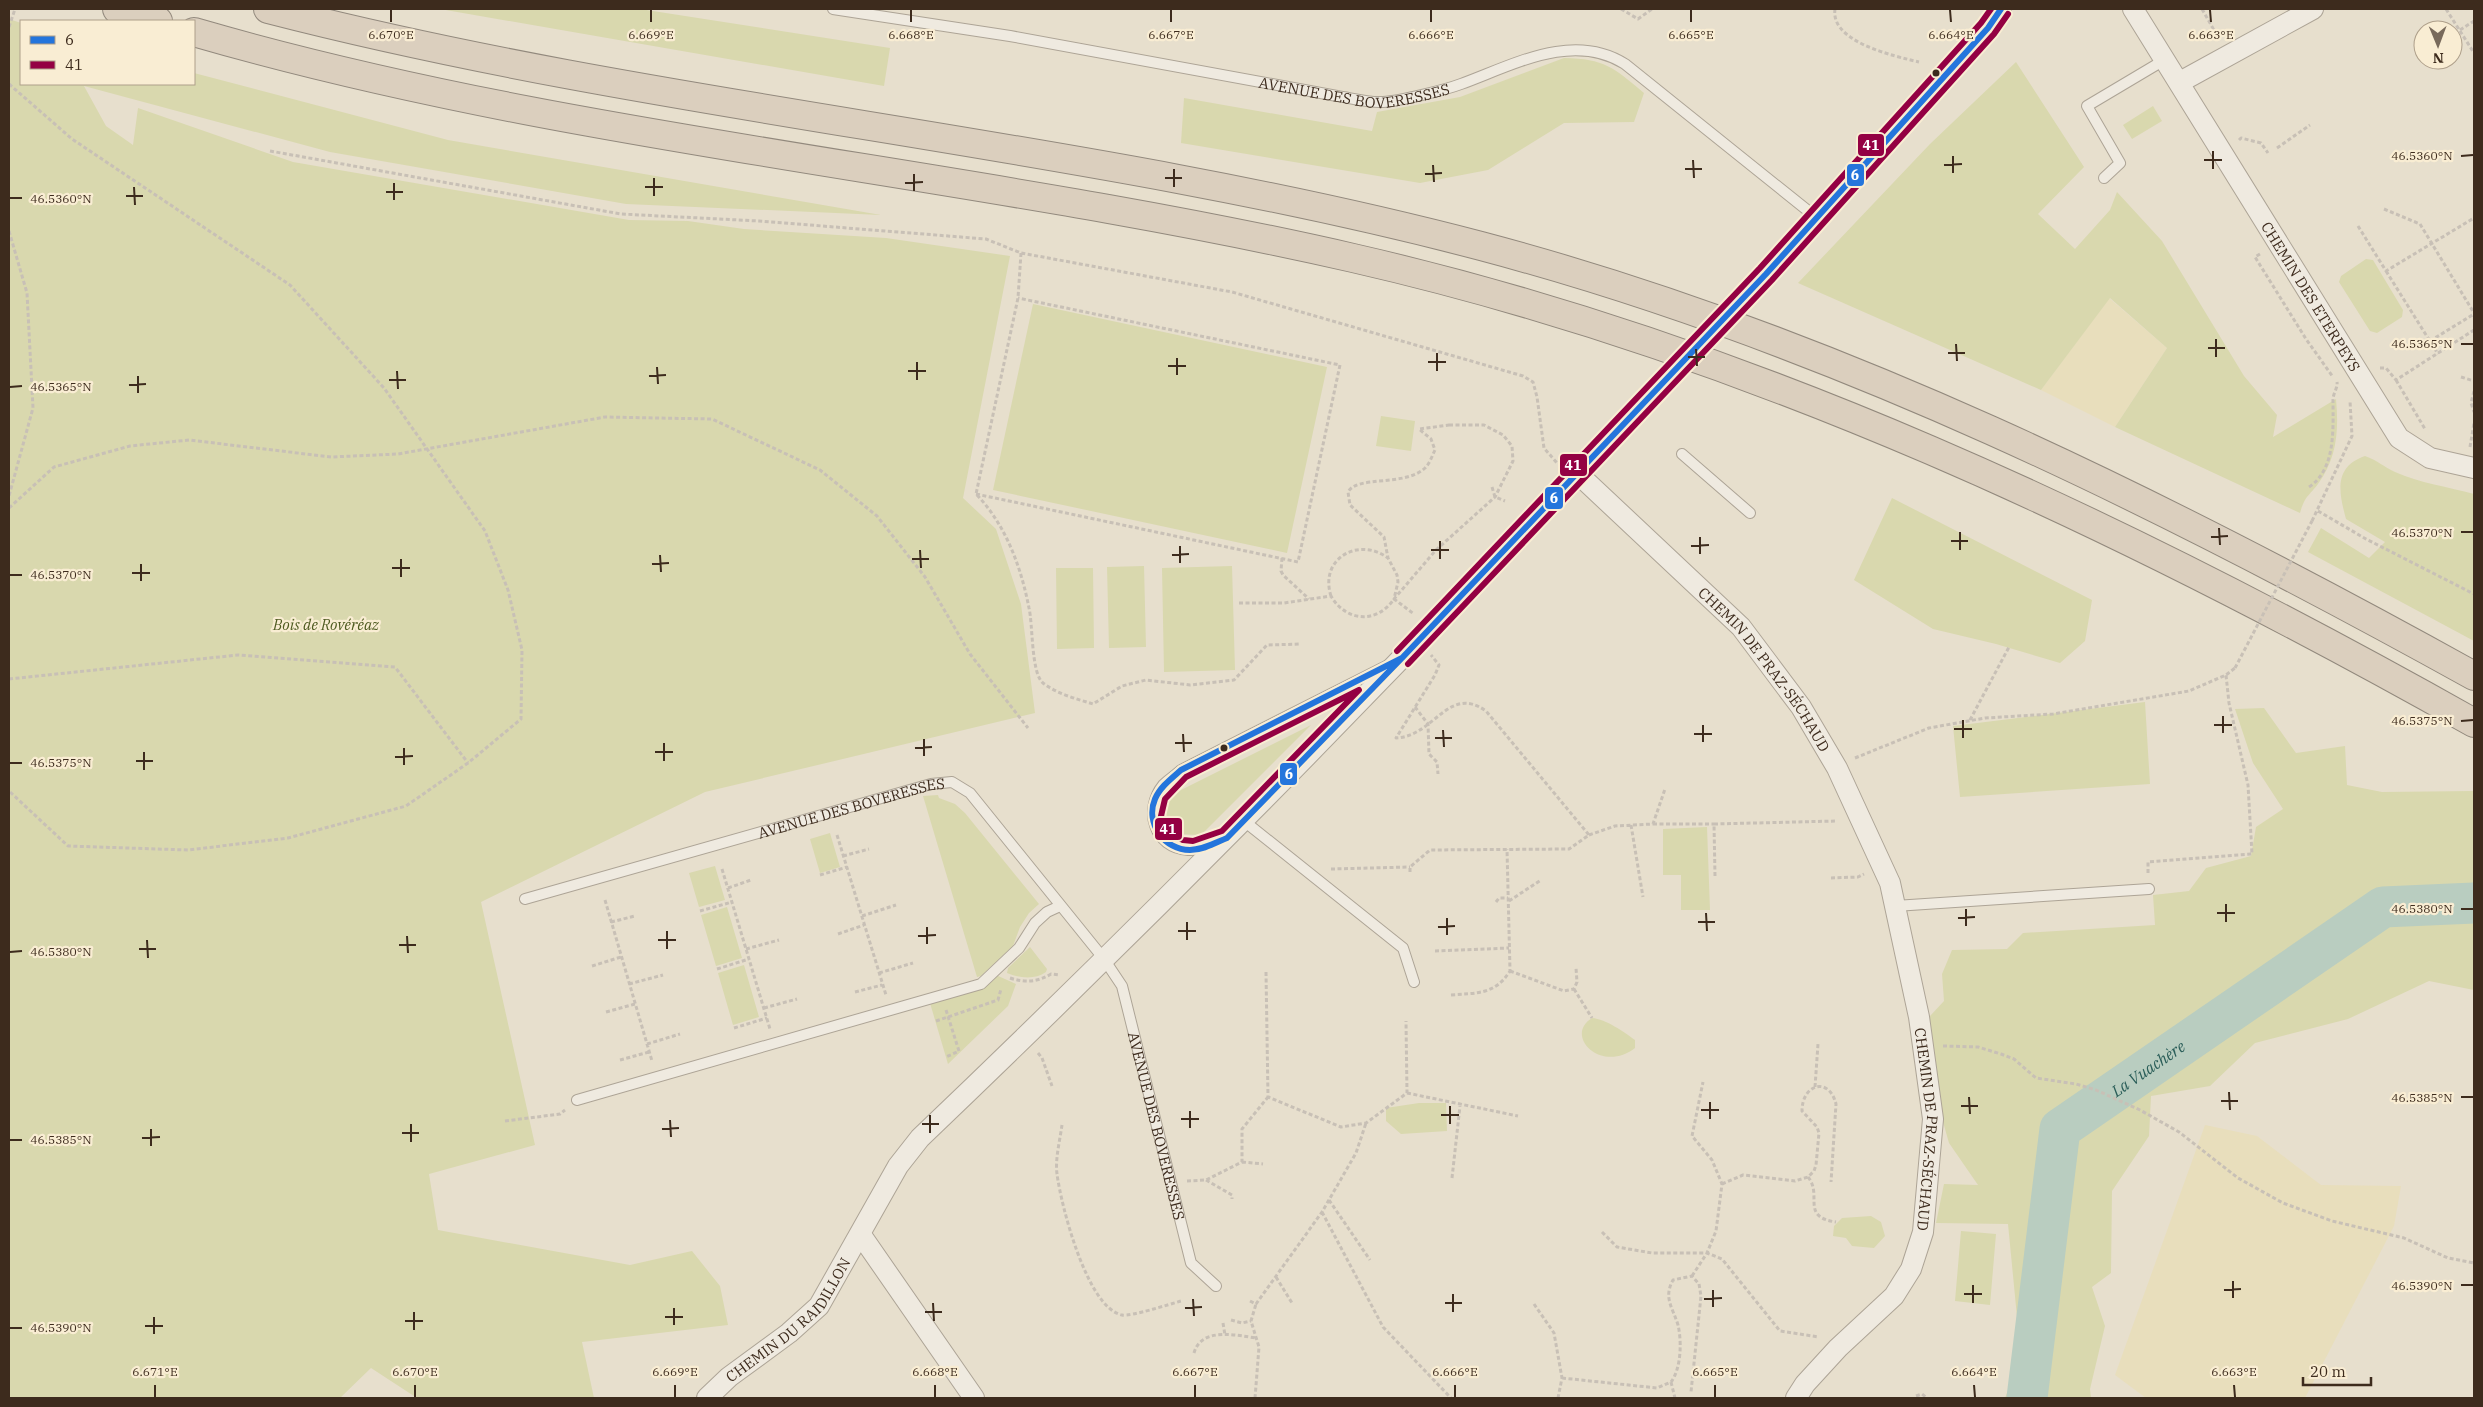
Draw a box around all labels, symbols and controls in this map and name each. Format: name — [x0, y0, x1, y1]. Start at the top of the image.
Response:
legend — [20, 20, 195, 85]
north arrow — [2413, 20, 2463, 70]
text: 6.670°E — [368, 27, 414, 42]
text: 6.669°E — [628, 27, 674, 42]
text: 6.668°E — [888, 27, 934, 42]
text: 6.667°E — [1148, 27, 1194, 42]
text: 6.666°E — [1408, 27, 1454, 42]
text: 6.665°E — [1668, 27, 1714, 42]
text: 6.664°E — [1928, 27, 1974, 42]
text: 6.663°E — [2188, 27, 2234, 42]
text: 6 — [65, 30, 74, 49]
text: N — [2433, 49, 2444, 67]
text: 41 — [65, 55, 83, 74]
unlabelled marker — [1931, 68, 1941, 78]
street label: AVENUE DES BOVERESSES — [1257, 72, 1452, 112]
line badge: 41 — [1857, 133, 1885, 157]
text: 41 — [1863, 136, 1879, 154]
text: 46.5360°N — [2391, 148, 2453, 163]
line badge: 6 — [1846, 163, 1865, 187]
text: 6 — [1851, 166, 1859, 184]
text: 46.5360°N — [30, 191, 92, 206]
street label: CHEMIN DES ETERPEYS — [2257, 218, 2365, 375]
text: 46.5365°N — [2391, 336, 2453, 351]
text: 46.5365°N — [30, 379, 92, 394]
line badge: 41 — [1559, 453, 1588, 477]
text: 41 — [1565, 456, 1581, 474]
line badge: 6 — [1544, 486, 1564, 510]
text: 6 — [1550, 489, 1558, 507]
text: 46.5370°N — [2391, 525, 2453, 540]
text: 46.5370°N — [30, 567, 92, 582]
street label: CHEMIN DE PRAZ-SÉCHAUD — [1695, 583, 1835, 755]
park label: Bois de Rovéréaz — [272, 615, 379, 634]
text: 46.5375°N — [2391, 713, 2453, 728]
unlabelled marker — [1219, 743, 1229, 753]
text: 46.5375°N — [30, 755, 92, 770]
line badge: 6 — [1279, 762, 1298, 786]
text: 6 — [1285, 765, 1293, 783]
street label: AVENUE DES BOVERESSES — [756, 773, 946, 842]
line badge: 41 — [1154, 817, 1183, 841]
text: 41 — [1160, 820, 1176, 838]
text: 46.5380°N — [2391, 901, 2453, 916]
text: 46.5380°N — [30, 944, 92, 959]
street label: CHEMIN DE PRAZ-SÉCHAUD — [1911, 1026, 1943, 1232]
street label: AVENUE DES BOVERESSES — [1124, 1030, 1189, 1222]
water label: La Vuachère — [2107, 1036, 2189, 1101]
text: 46.5385°N — [2391, 1090, 2453, 1105]
text: 46.5385°N — [30, 1132, 92, 1147]
street label: CHEMIN DU RAIDILLON — [722, 1254, 854, 1386]
text: 46.5390°N — [2391, 1278, 2453, 1293]
text: 46.5390°N — [30, 1320, 92, 1335]
scale bar — [2303, 1354, 2370, 1386]
text: 20 m — [2310, 1362, 2346, 1381]
text: 6.671°E — [132, 1364, 178, 1379]
text: 6.670°E — [392, 1364, 438, 1379]
text: 6.669°E — [652, 1364, 698, 1379]
text: 6.668°E — [912, 1364, 958, 1379]
text: 6.667°E — [1172, 1364, 1218, 1379]
text: 6.666°E — [1432, 1364, 1478, 1379]
text: 6.665°E — [1692, 1364, 1738, 1379]
text: 6.664°E — [1951, 1364, 1997, 1379]
text: 6.663°E — [2211, 1364, 2257, 1379]

